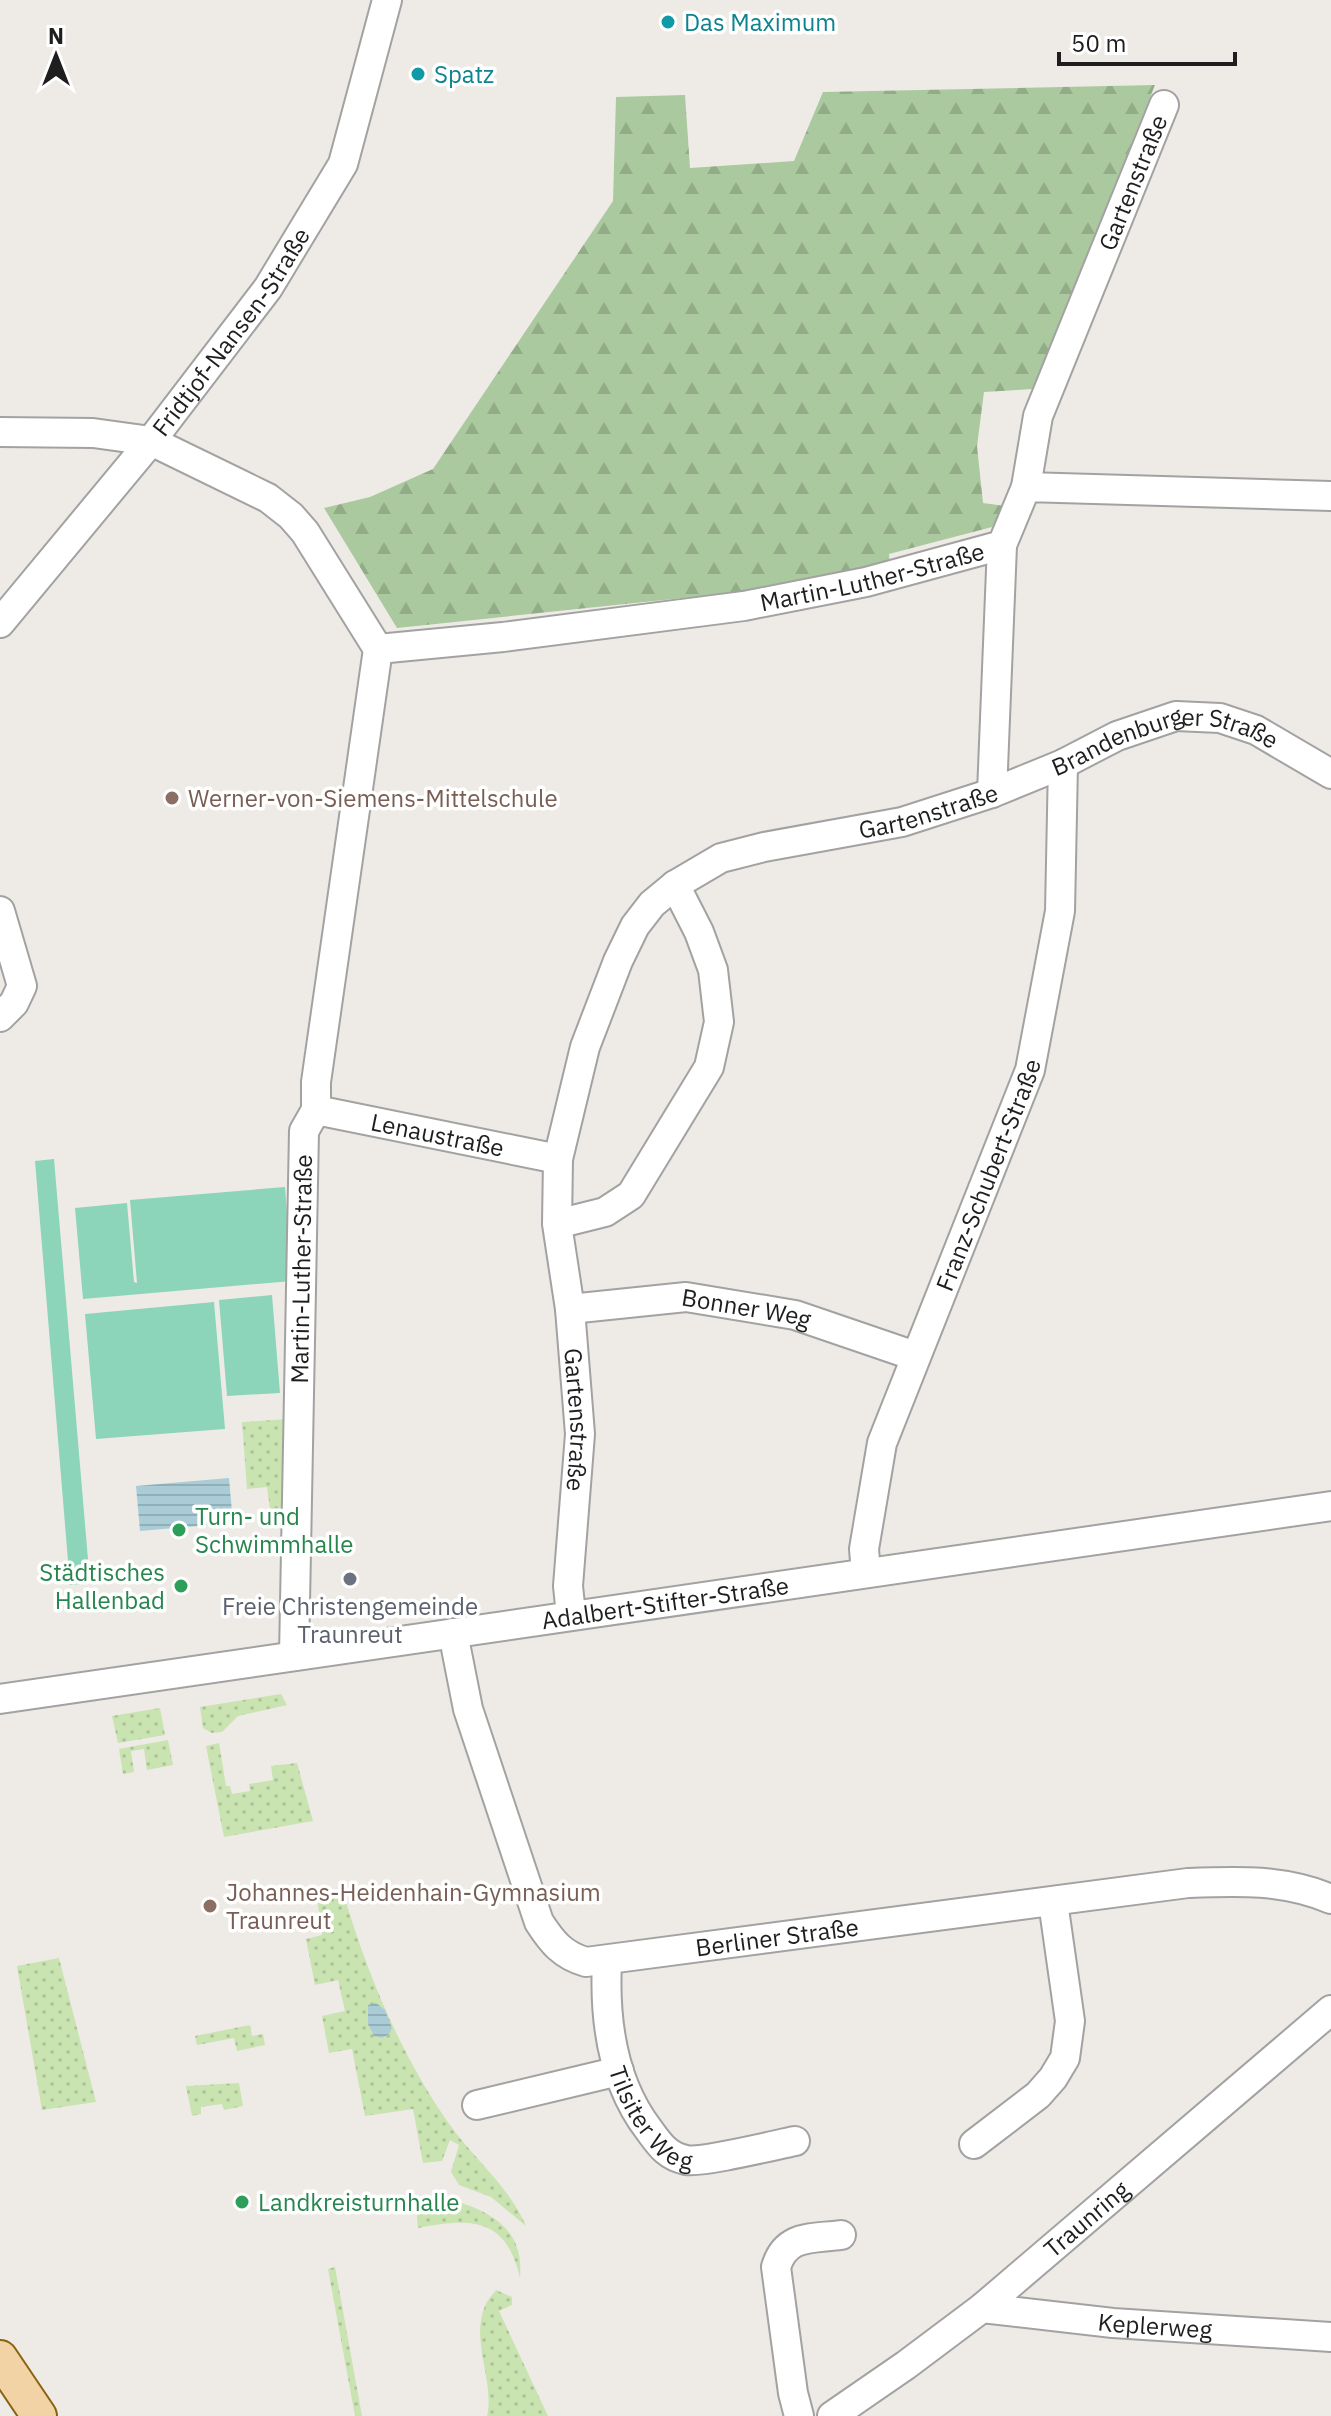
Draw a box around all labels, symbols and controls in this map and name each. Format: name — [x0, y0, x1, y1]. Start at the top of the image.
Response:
place label: Das Maximum — [684, 6, 836, 38]
marker: Das Maximum — [659, 13, 677, 31]
north arrow — [16, 16, 96, 96]
scale bar — [1059, 16, 1235, 66]
text: N — [48, 21, 64, 50]
text: 50 m — [1071, 27, 1126, 59]
place label: Spatz — [434, 58, 494, 90]
marker: Spatz — [409, 65, 427, 83]
street label: Gartenstraße — [1091, 110, 1174, 255]
street label: Fridtjof-Nansen-Straße — [145, 221, 317, 443]
street label: Martin-Luther-Straße — [757, 535, 988, 618]
street label: Brandenburger Straße — [1046, 699, 1285, 783]
street label: Gartenstraße — [856, 776, 1002, 846]
place label: Werner-von-Siemens-Mittelschule — [188, 782, 558, 814]
marker: Werner-von-Siemens-Mittelschule — [163, 789, 181, 807]
street label: Franz-Schubert-Straße — [928, 1057, 1048, 1296]
street label: Lenaustraße — [368, 1106, 507, 1164]
street label: Martin-Luther-Straße — [283, 1154, 319, 1384]
street label: Bonner Weg — [679, 1281, 816, 1336]
street label: Gartenstraße — [557, 1347, 596, 1492]
place label: Turn- und Schwimmhalle — [195, 1500, 353, 1560]
marker: Turn- und Schwimmhalle — [170, 1521, 188, 1539]
place label: Städtisches Hallenbad — [39, 1556, 165, 1616]
street label: Adalbert-Stifter-Straße — [539, 1569, 791, 1636]
marker: Freie Christengemeinde Traunreut — [341, 1570, 359, 1588]
marker: Städtisches Hallenbad — [172, 1577, 190, 1595]
place label: Freie Christengemeinde Traunreut — [222, 1590, 478, 1650]
place label: Johannes-Heidenhain-Gymnasium Traunreut — [226, 1876, 601, 1936]
marker: Johannes-Heidenhain-Gymnasium Traunreut — [201, 1897, 219, 1915]
street label: Berliner Straße — [694, 1910, 860, 1963]
street label: Tilsiter Weg — [602, 2062, 695, 2177]
street label: Traunring — [1037, 2173, 1136, 2264]
place label: Landkreisturnhalle — [258, 2186, 459, 2218]
marker: Landkreisturnhalle — [233, 2193, 251, 2211]
street label: Keplerweg — [1096, 2305, 1214, 2345]

